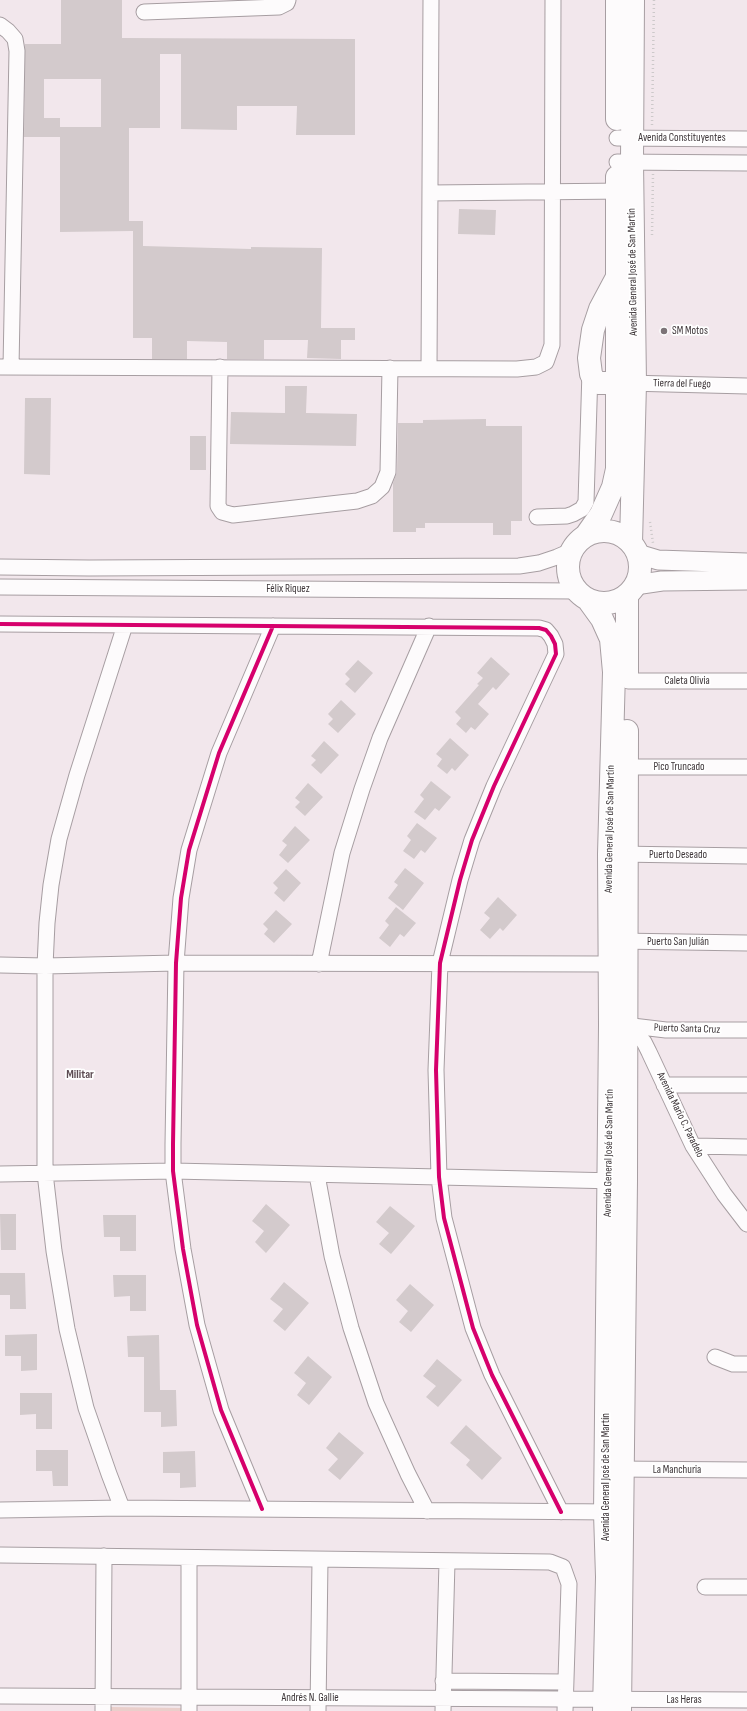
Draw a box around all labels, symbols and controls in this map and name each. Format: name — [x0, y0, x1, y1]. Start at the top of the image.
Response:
street label: Avenida Constituyentes — [638, 131, 726, 145]
street label: Avenida General José de San Martín — [625, 208, 641, 336]
place label: SM Motos — [672, 324, 708, 338]
marker: SM Motos — [659, 326, 669, 336]
street label: Tierra del Fuego — [653, 377, 711, 391]
street label: Félix Riquez — [266, 582, 310, 596]
street label: Caleta Olivia — [664, 674, 710, 688]
street label: Pico Truncado — [653, 760, 705, 774]
street label: Avenida General José de San Martín — [602, 765, 618, 893]
street label: Puerto Deseado — [649, 848, 707, 862]
street label: Puerto San Julián — [647, 935, 709, 949]
street label: Puerto Santa Cruz — [654, 1021, 720, 1037]
district label: Militar — [66, 1068, 94, 1082]
street label: Avenida Mario C. Paradelo — [654, 1070, 706, 1160]
street label: Avenida General José de San Martín — [601, 1089, 617, 1217]
street label: Avenida General José de San Martín — [599, 1413, 613, 1541]
street label: La Manchuria — [653, 1463, 701, 1477]
street label: Andrés N. Gallie — [281, 1691, 339, 1705]
street label: Las Heras — [666, 1693, 702, 1707]

